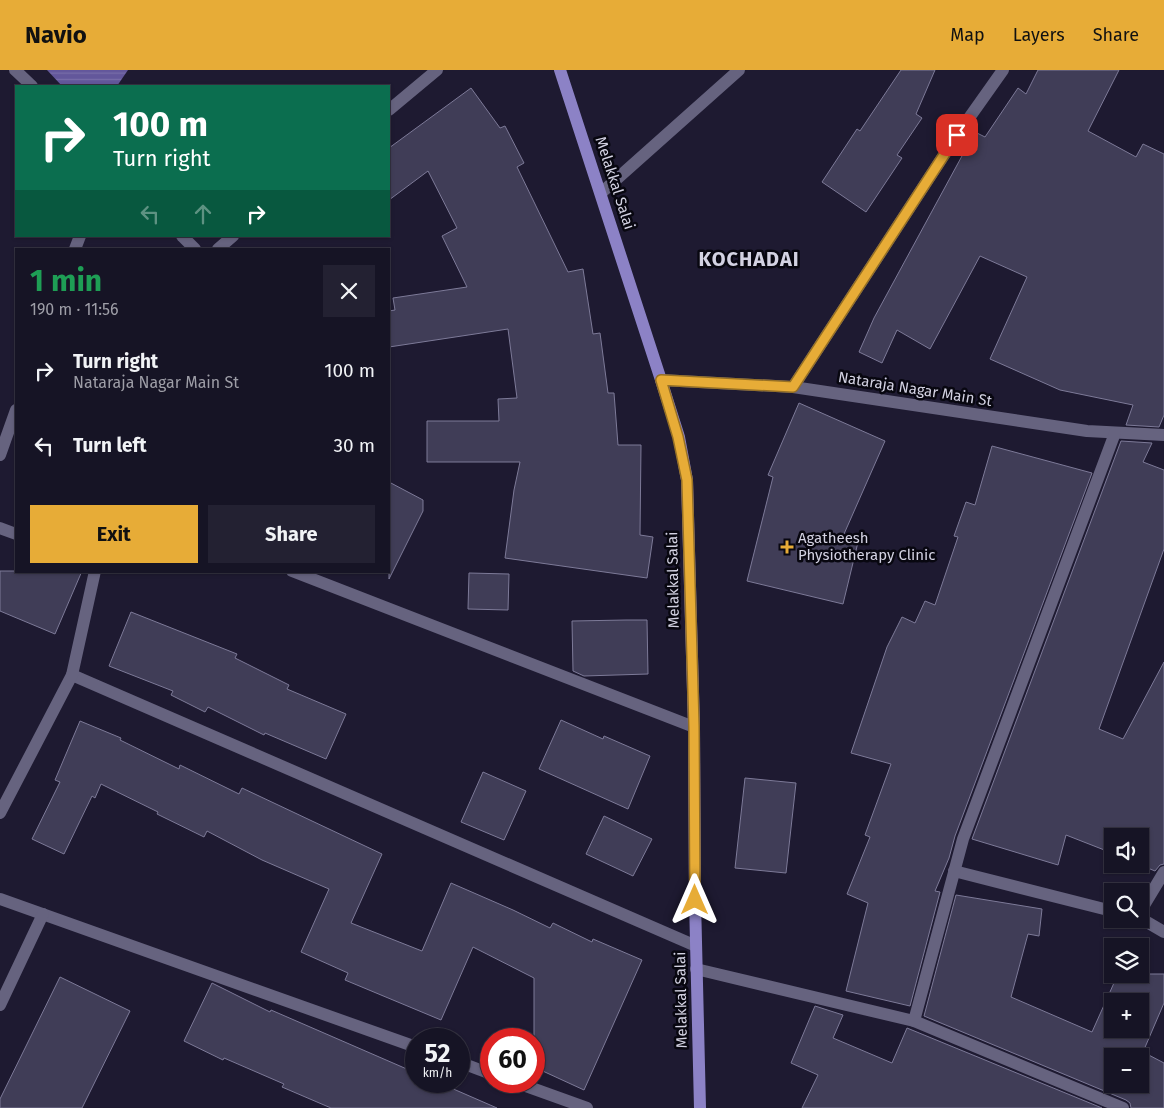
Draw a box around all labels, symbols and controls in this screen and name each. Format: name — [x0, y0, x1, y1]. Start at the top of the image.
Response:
text: Navio — [25, 21, 87, 49]
text: Map — [950, 24, 985, 46]
text: Layers — [1013, 24, 1065, 46]
text: Share — [1093, 24, 1139, 46]
text: 100 m — [113, 103, 208, 145]
icon: right — [30, 105, 95, 170]
pin — [936, 114, 978, 156]
icon: arrive — [943, 121, 971, 149]
street label: Melakkal Salai — [591, 134, 639, 232]
text: Turn right — [113, 145, 210, 172]
icon: left — [136, 200, 164, 228]
icon: ahead — [189, 200, 217, 228]
icon: right — [242, 200, 270, 228]
district label: KOCHADAI — [698, 247, 800, 271]
text: 1 min — [30, 263, 102, 299]
button: close — [323, 265, 375, 317]
text: 190 m · 11:56 — [30, 300, 119, 319]
text: Turn right — [73, 350, 158, 373]
icon: right — [30, 357, 58, 385]
text: 100 m — [324, 359, 375, 382]
street label: Nataraja Nagar Main St — [837, 368, 994, 410]
text: Nataraja Nagar Main St — [73, 373, 239, 392]
icon: left — [30, 432, 58, 460]
text: Turn left — [73, 434, 147, 457]
text: 30 m — [334, 434, 375, 457]
button: Exit — [30, 505, 198, 563]
button: Share — [208, 505, 375, 563]
place label: Agatheesh Physiotherapy Clinic — [798, 529, 935, 564]
street label: Melakkal Salai — [663, 531, 683, 629]
marker: Agatheesh Physiotherapy Clinic — [780, 540, 794, 554]
map controls — [1104, 828, 1149, 1093]
button: sound — [1104, 828, 1149, 873]
position arrow — [668, 873, 720, 925]
button: search — [1104, 883, 1149, 928]
button: layers — [1104, 938, 1149, 983]
street label: Melakkal Salai — [671, 951, 691, 1049]
button: + — [1104, 993, 1149, 1038]
speed limit sign: 60 — [480, 1028, 545, 1093]
text: 52 — [425, 1039, 450, 1069]
button: − — [1104, 1048, 1149, 1093]
text: km/h — [423, 1066, 452, 1080]

